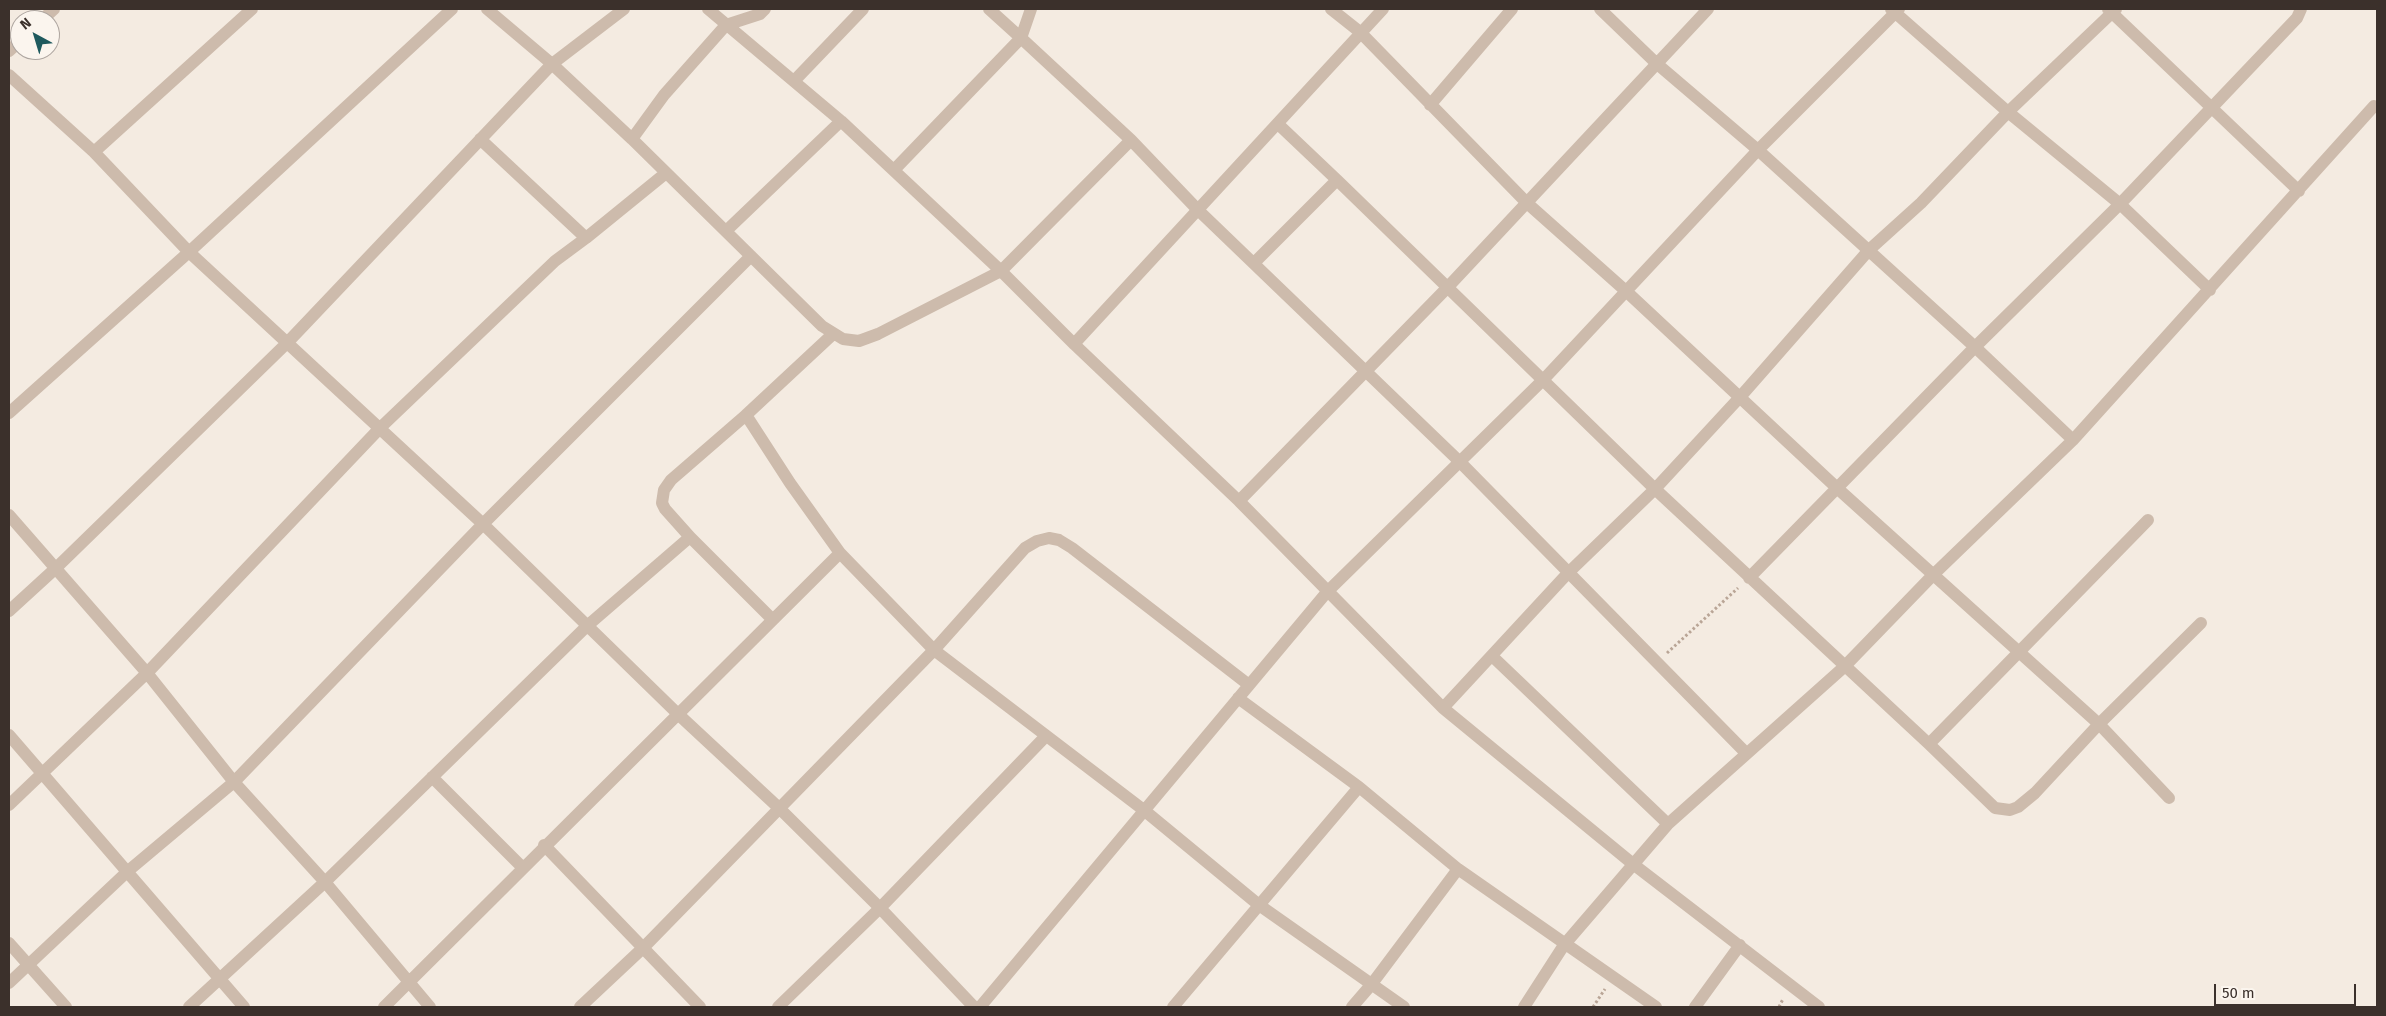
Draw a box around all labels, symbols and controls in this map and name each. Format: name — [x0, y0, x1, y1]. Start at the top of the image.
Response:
north arrow — [10, 10, 60, 60]
text: N — [17, 14, 35, 33]
scale bar — [2216, 974, 2358, 1006]
text: 50 m — [2222, 984, 2255, 1002]

